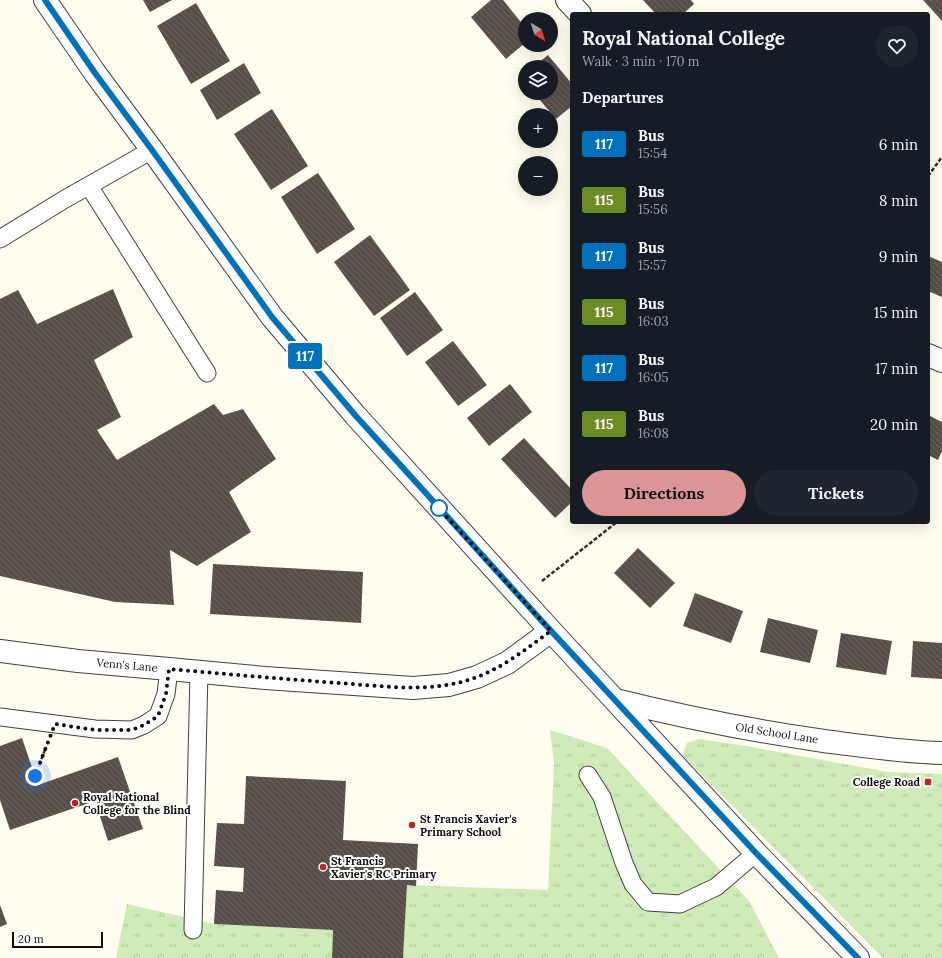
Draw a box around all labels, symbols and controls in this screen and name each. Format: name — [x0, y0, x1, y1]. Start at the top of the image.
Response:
north arrow — [518, 12, 558, 52]
map controls — [518, 12, 558, 196]
button: heart — [876, 25, 918, 67]
text: Royal National College — [582, 26, 785, 50]
text: Walk · 3 min · 170 m — [582, 53, 700, 70]
button: layers — [518, 60, 558, 100]
text: Departures — [582, 88, 663, 107]
button: + — [518, 108, 558, 148]
text: Bus — [638, 126, 664, 145]
text: 117 — [595, 135, 613, 153]
text: 6 min — [879, 135, 918, 154]
text: 15:54 — [638, 145, 667, 162]
button: − — [518, 156, 558, 196]
text: Bus — [638, 182, 664, 201]
text: 115 — [595, 191, 613, 209]
text: 8 min — [879, 191, 918, 210]
text: 15:56 — [638, 201, 668, 218]
text: Bus — [638, 238, 664, 257]
text: 117 — [595, 247, 613, 265]
text: 9 min — [879, 247, 918, 266]
text: 15:57 — [638, 257, 666, 274]
text: Bus — [638, 294, 664, 313]
text: 115 — [595, 303, 613, 321]
text: 15 min — [874, 303, 918, 322]
text: 16:03 — [638, 313, 669, 330]
line badge: 117 — [282, 343, 328, 369]
text: 117 — [296, 347, 314, 365]
text: Bus — [638, 350, 664, 369]
text: 117 — [595, 359, 613, 377]
text: 17 min — [875, 359, 918, 378]
text: 16:05 — [638, 369, 669, 386]
text: Bus — [638, 406, 664, 425]
text: 115 — [595, 415, 613, 433]
text: 20 min — [870, 415, 918, 434]
text: 16:08 — [638, 425, 669, 442]
button: Directions — [582, 470, 746, 516]
button: Tickets — [754, 470, 918, 516]
unlabelled marker — [430, 499, 448, 517]
street label: Venn's Lane — [95, 655, 158, 675]
street label: Old School Lane — [735, 720, 819, 746]
your location — [25, 766, 45, 786]
place label: College Road — [853, 775, 920, 789]
marker: College Road — [923, 777, 933, 787]
place label: Royal National College for the Blind — [83, 790, 191, 817]
marker: Royal National College for the Blind — [70, 798, 80, 808]
place label: St Francis Xavier's Primary School — [420, 812, 517, 839]
marker: St Francis Xavier's Primary School — [407, 820, 417, 830]
place label: St Francis Xavier's RC Primary — [331, 854, 437, 881]
marker: St Francis Xavier's RC Primary — [318, 862, 328, 872]
scale bar — [12, 930, 103, 949]
text: 20 m — [18, 932, 43, 946]

